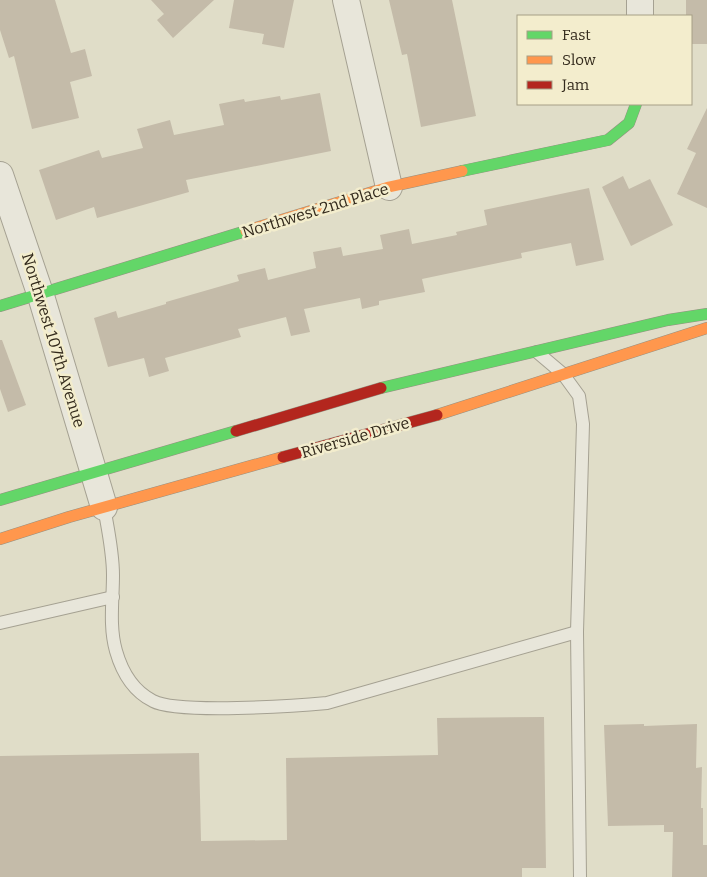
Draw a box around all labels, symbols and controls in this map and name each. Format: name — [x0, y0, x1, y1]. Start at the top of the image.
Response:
legend — [517, 15, 692, 105]
text: Fast — [562, 26, 591, 44]
text: Slow — [562, 51, 597, 69]
text: Jam — [561, 76, 590, 94]
street label: Northwest 2nd Place — [239, 179, 391, 242]
street label: Northwest 107th Avenue — [18, 251, 89, 430]
street label: Riverside Drive — [299, 413, 412, 462]

